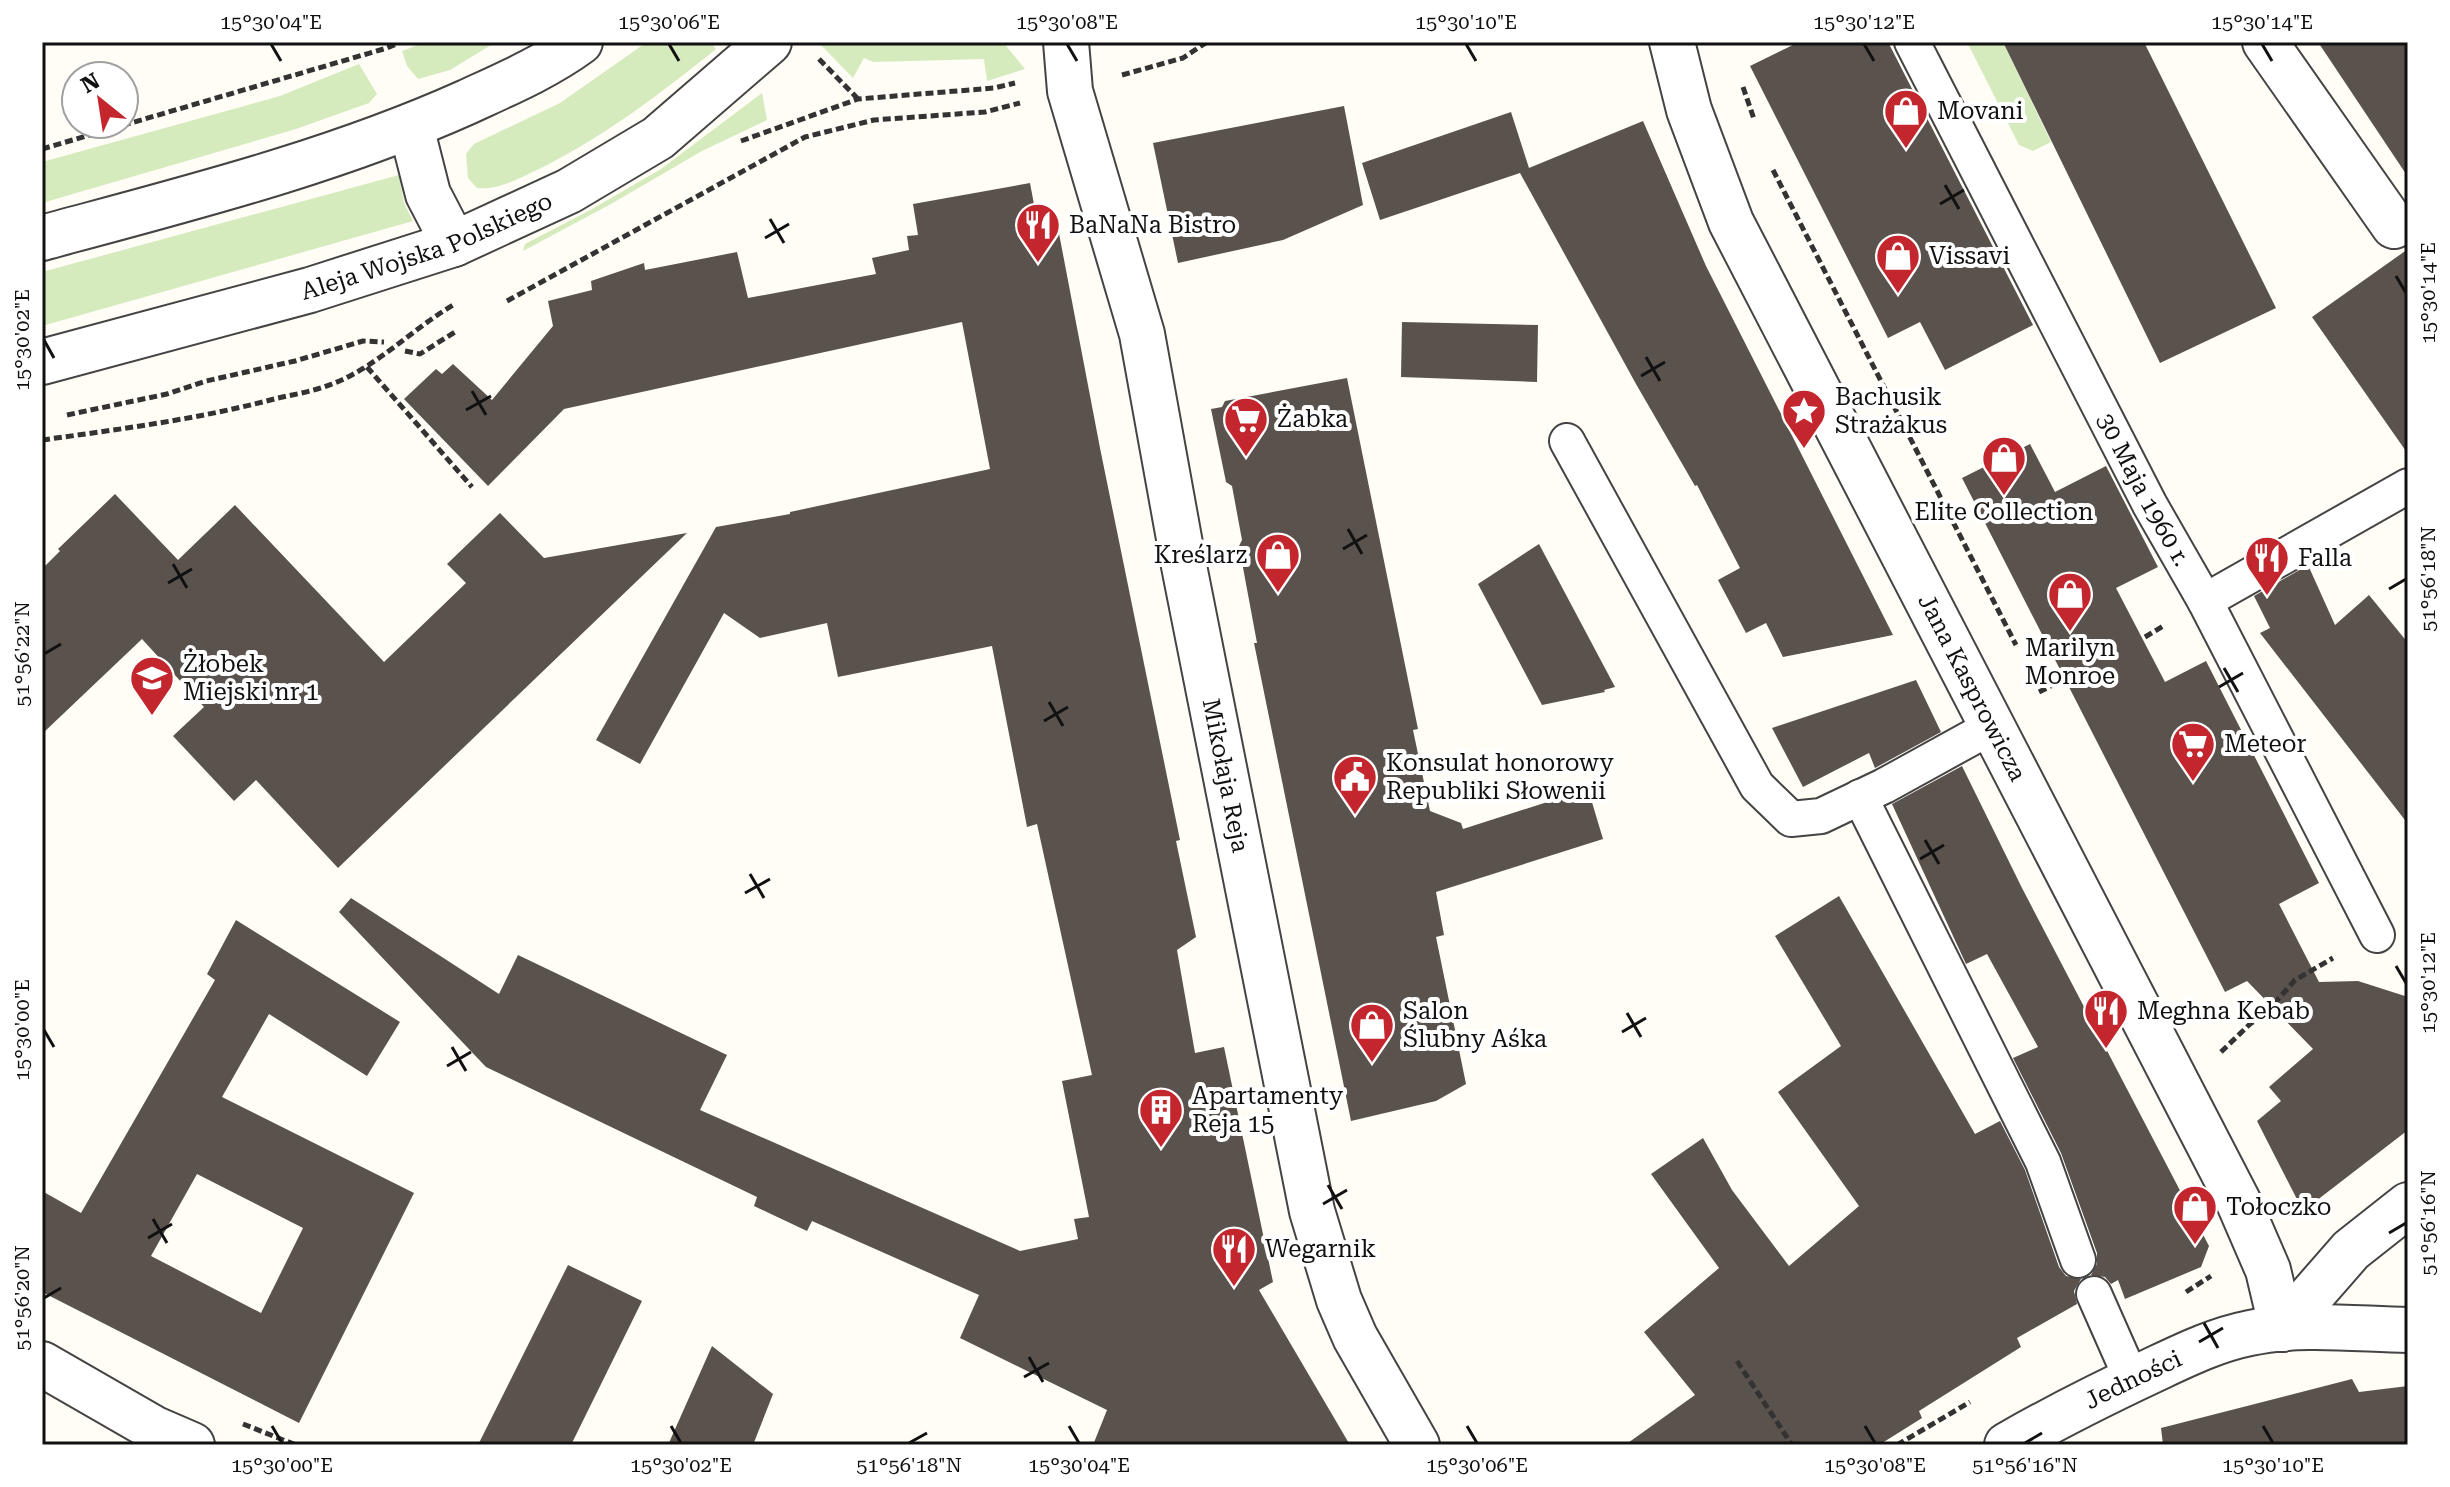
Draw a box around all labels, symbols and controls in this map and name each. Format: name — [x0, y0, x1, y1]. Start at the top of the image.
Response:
text: 15°30'04"E — [220, 10, 322, 34]
text: 15°30'06"E — [618, 10, 720, 34]
text: 15°30'08"E — [1016, 10, 1118, 34]
text: 15°30'10"E — [1415, 10, 1517, 34]
text: 15°30'12"E — [1813, 10, 1915, 34]
text: 15°30'14"E — [2211, 10, 2313, 34]
north arrow — [60, 60, 140, 140]
text: N — [77, 68, 104, 98]
shop icon: Movani — [1882, 87, 1930, 150]
place label: Movani — [1937, 97, 2024, 125]
street label: Aleja Wojska Polskiego — [298, 187, 557, 306]
restaurant icon: BaNaNa Bistro — [1014, 201, 1062, 264]
place label: BaNaNa Bistro — [1069, 211, 1236, 239]
shop icon: Vissavi — [1874, 232, 1922, 295]
place label: Vissavi — [1929, 242, 2010, 270]
text: 15°30'14"E — [2416, 242, 2440, 344]
text: 15°30'02"E — [10, 289, 34, 391]
place label: Bachusik Strażakus — [1835, 383, 1947, 439]
place icon: Bachusik Strażakus — [1780, 387, 1828, 450]
supermarket icon: Żabka — [1222, 395, 1270, 458]
place label: Żabka — [1277, 404, 1348, 433]
street label: 30 Maja 1960 r. — [2091, 408, 2196, 571]
shop icon: Elite Collection — [1980, 434, 2028, 497]
place label: Elite Collection — [1915, 498, 2093, 526]
text: 51°56'18"N — [2416, 526, 2440, 632]
shop icon: Kreślarz — [1254, 531, 1302, 594]
restaurant icon: Falla — [2243, 534, 2291, 597]
place label: Kreślarz — [1154, 541, 1247, 569]
place label: Falla — [2298, 544, 2352, 572]
shop icon: Marilyn Monroe — [2046, 570, 2094, 633]
street label: Jana Kasprowicza — [1912, 589, 2032, 786]
text: 51°56'22"N — [10, 601, 34, 707]
place label: Marilyn Monroe — [2025, 634, 2115, 690]
place label: Żłobek Miejski nr 1 — [183, 649, 319, 706]
school or university icon: Żłobek Miejski nr 1 — [128, 654, 176, 717]
street label: Mikołaja Reja — [1197, 696, 1255, 855]
supermarket icon: Meteor — [2169, 720, 2217, 783]
place label: Meteor — [2224, 730, 2307, 758]
place label: Konsulat honorowy Republiki Słowenii — [1386, 749, 1614, 805]
public building icon: Konsulat honorowy Republiki Słowenii — [1331, 753, 1379, 816]
text: 15°30'12"E — [2416, 932, 2440, 1034]
text: 15°30'00"E — [10, 979, 34, 1081]
restaurant icon: Meghna Kebab — [2082, 987, 2130, 1050]
place label: Salon Ślubny Aśka — [1403, 997, 1547, 1053]
place label: Meghna Kebab — [2137, 997, 2310, 1025]
shop icon: Salon Ślubny Aśka — [1348, 1001, 1396, 1064]
place label: Apartamenty Reja 15 — [1192, 1082, 1344, 1138]
building icon: Apartamenty Reja 15 — [1137, 1086, 1185, 1149]
text: 51°56'16"N — [2416, 1170, 2440, 1276]
shop icon: Tołoczko — [2171, 1183, 2219, 1246]
place label: Tołoczko — [2226, 1193, 2332, 1221]
restaurant icon: Wegarnik — [1210, 1225, 1258, 1288]
place label: Wegarnik — [1265, 1235, 1376, 1263]
text: 51°56'20"N — [10, 1245, 34, 1351]
street label: Jedności — [2080, 1344, 2186, 1415]
text: 15°30'00"E — [231, 1453, 333, 1477]
text: 15°30'02"E — [630, 1453, 732, 1477]
text: 51°56'18"N — [856, 1453, 962, 1477]
text: 15°30'04"E — [1028, 1453, 1130, 1477]
text: 15°30'06"E — [1426, 1453, 1528, 1477]
text: 15°30'08"E — [1824, 1453, 1926, 1477]
text: 51°56'16"N — [1972, 1453, 2078, 1477]
text: 15°30'10"E — [2222, 1453, 2324, 1477]

